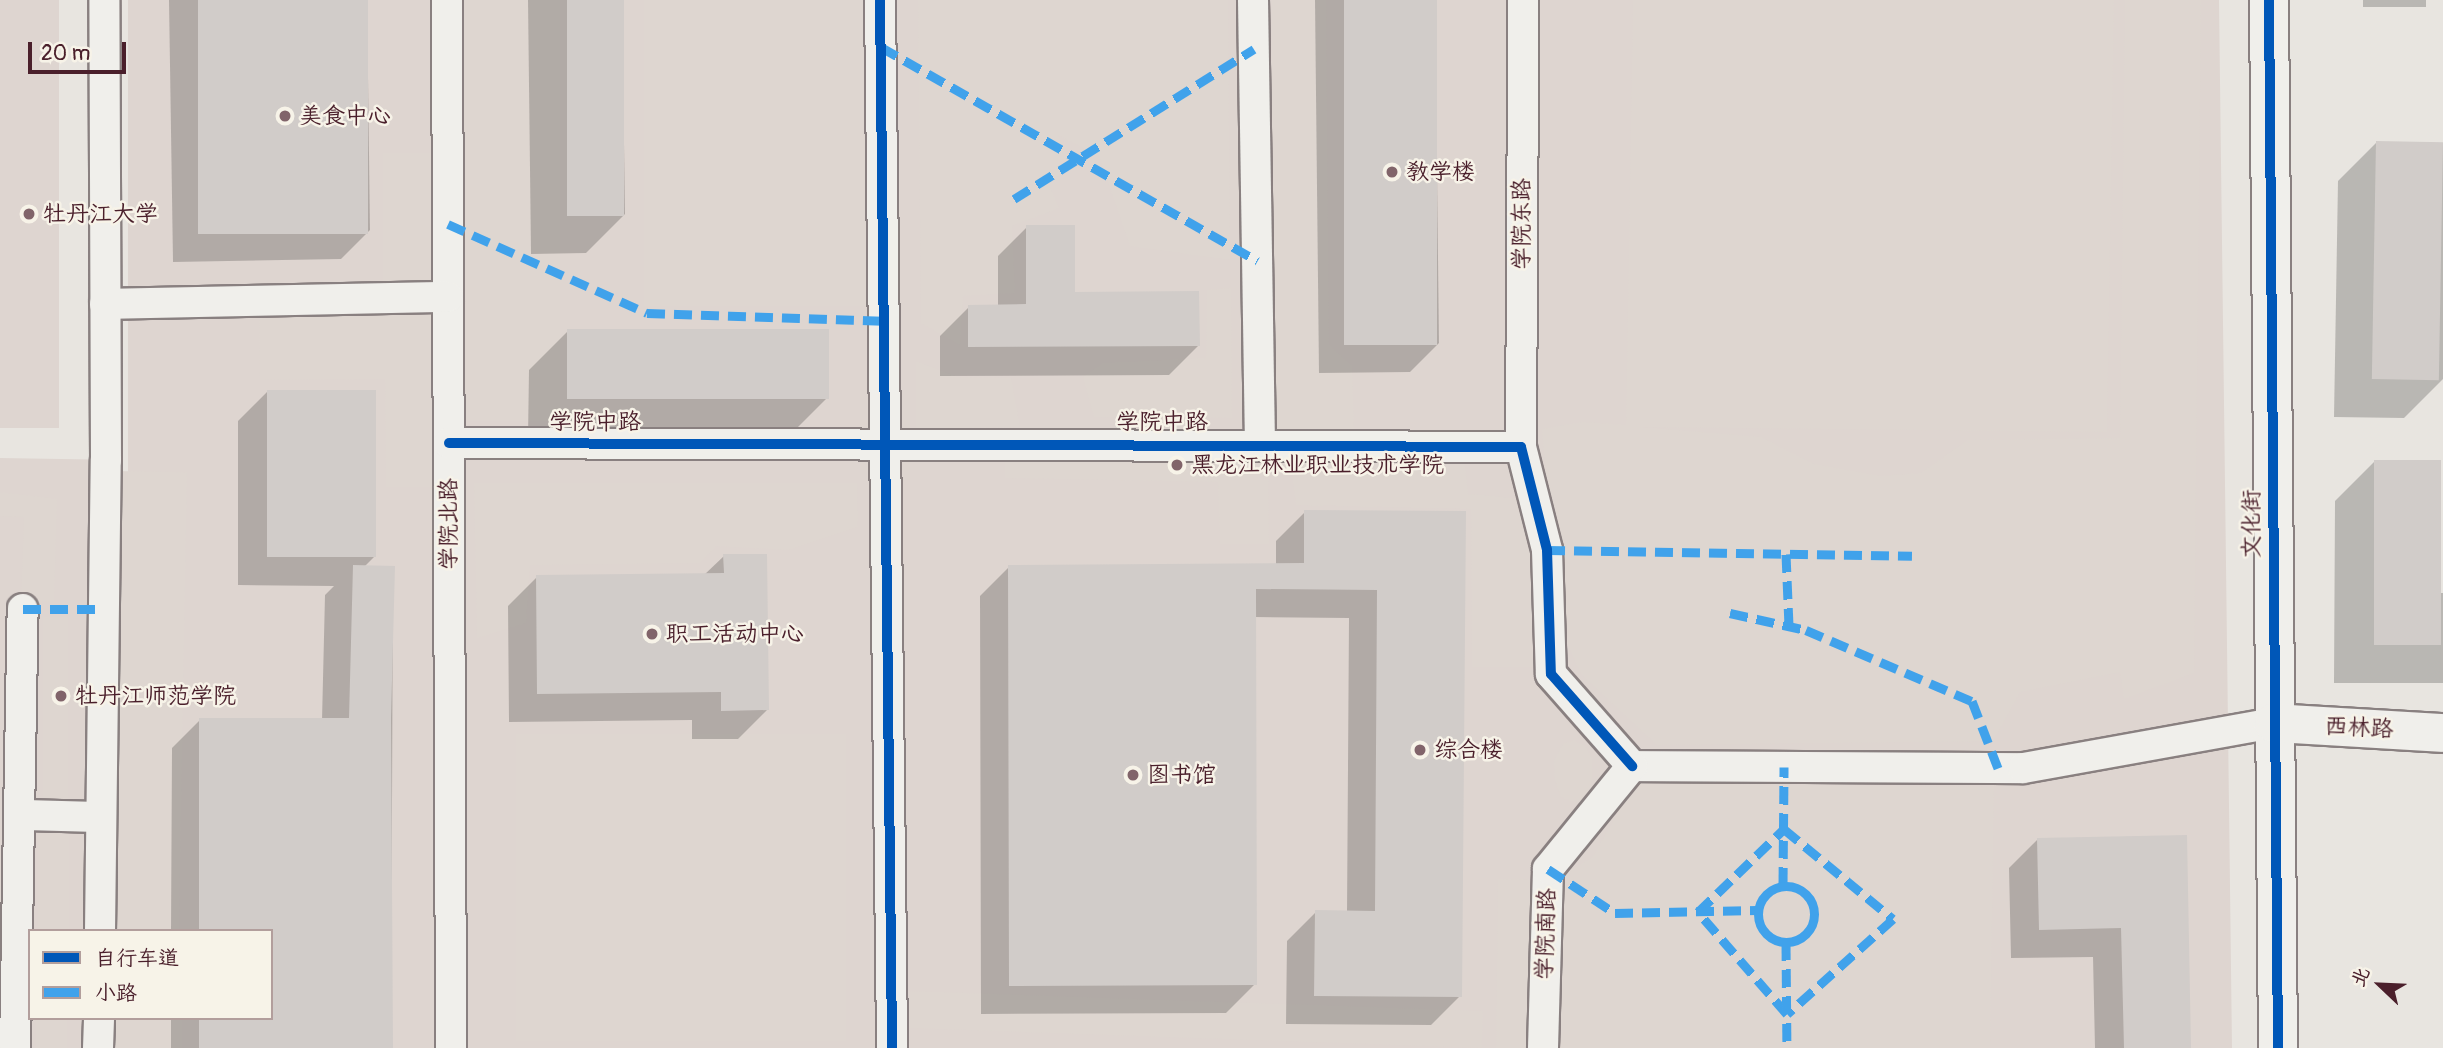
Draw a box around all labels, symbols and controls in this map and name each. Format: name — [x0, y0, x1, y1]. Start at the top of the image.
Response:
scale bar — [32, 28, 130, 72]
text: 20 m — [41, 40, 90, 67]
place label: 美食中心 — [299, 102, 391, 130]
marker: 美食中心 — [277, 108, 293, 124]
place label: 教学楼 — [1406, 158, 1475, 186]
marker: 教学楼 — [1384, 164, 1400, 180]
street label: 学院东路 — [1508, 178, 1536, 270]
place label: 牡丹江大学 — [43, 200, 158, 228]
marker: 牡丹江大学 — [21, 206, 37, 222]
street label: 学院中路 — [549, 408, 641, 436]
street label: 学院中路 — [1116, 408, 1208, 436]
place label: 黑龙江林业职业技术学院 — [1191, 451, 1444, 479]
marker: 黑龙江林业职业技术学院 — [1169, 457, 1185, 473]
street label: 学院北路 — [435, 478, 463, 570]
street label: 文化街 — [2238, 490, 2266, 558]
place label: 职工活动中心 — [666, 620, 804, 648]
marker: 职工活动中心 — [644, 626, 660, 642]
place label: 牡丹江师范学院 — [75, 682, 236, 710]
marker: 牡丹江师范学院 — [53, 688, 69, 704]
street label: 西林路 — [2324, 712, 2394, 744]
place label: 综合楼 — [1434, 736, 1503, 764]
marker: 综合楼 — [1412, 742, 1428, 758]
place label: 图书馆 — [1147, 761, 1216, 789]
marker: 图书馆 — [1125, 767, 1141, 783]
street label: 学院南路 — [1531, 888, 1561, 980]
legend — [28, 929, 273, 1020]
text: 自行车道 — [95, 945, 179, 972]
north arrow — [2345, 950, 2415, 1020]
text: 北 — [2346, 963, 2375, 990]
text: 小路 — [95, 980, 137, 1007]

